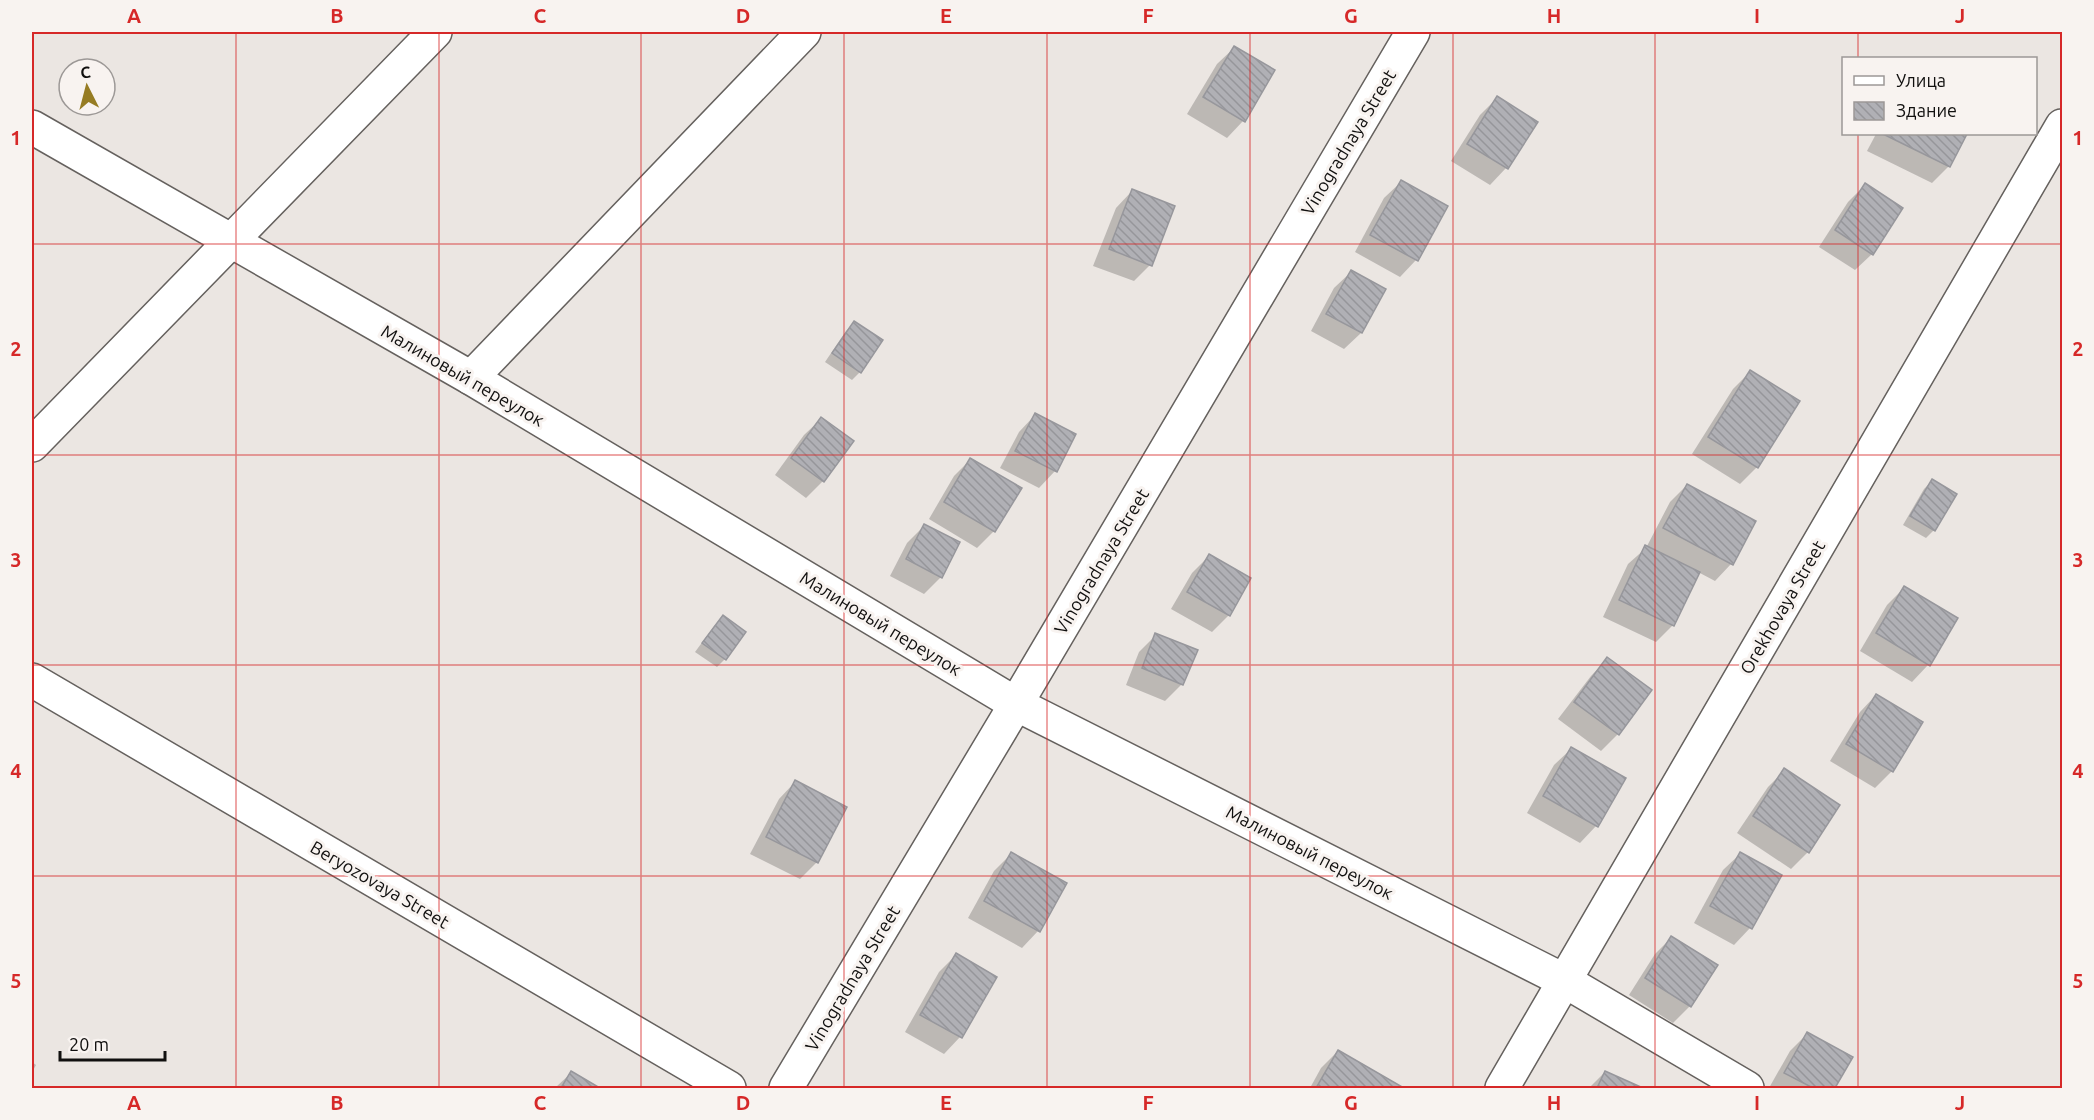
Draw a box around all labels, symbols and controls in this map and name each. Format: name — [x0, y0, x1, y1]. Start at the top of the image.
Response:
text: A — [127, 4, 141, 27]
text: B — [330, 4, 344, 27]
text: C — [534, 4, 547, 27]
text: D — [736, 4, 750, 27]
text: E — [940, 4, 952, 27]
text: F — [1142, 4, 1154, 27]
text: G — [1344, 4, 1358, 27]
text: H — [1547, 4, 1561, 27]
text: I — [1754, 4, 1760, 27]
text: J — [1955, 4, 1965, 27]
north arrow — [57, 57, 117, 117]
legend — [1842, 57, 2037, 135]
text: С — [79, 63, 91, 82]
street label: Vinogradnaya Street — [1297, 66, 1399, 218]
text: Улица — [1896, 70, 1946, 90]
text: Здание — [1896, 100, 1957, 120]
text: 1 — [10, 126, 22, 149]
text: 1 — [2072, 126, 2084, 149]
street label: Малиновый переулок — [378, 320, 548, 430]
text: 2 — [10, 337, 22, 360]
text: 2 — [2072, 337, 2084, 360]
street label: Vinogradnaya Street — [1050, 485, 1152, 637]
street label: Orekhovaya Street — [1736, 537, 1828, 677]
text: 3 — [10, 548, 22, 571]
text: 3 — [2072, 548, 2084, 571]
street label: Малиновый переулок — [797, 567, 965, 679]
text: 4 — [10, 759, 22, 782]
text: 4 — [2072, 759, 2084, 782]
street label: Малиновый переулок — [1223, 801, 1397, 903]
street label: Beryozovaya Street — [307, 836, 453, 932]
street label: Vinogradnaya Street — [801, 902, 903, 1054]
text: 5 — [10, 969, 22, 992]
text: 5 — [2072, 969, 2084, 992]
scale bar — [60, 1024, 165, 1062]
text: 20 m — [69, 1034, 109, 1054]
text: A — [127, 1091, 141, 1114]
text: B — [330, 1091, 344, 1114]
text: C — [534, 1091, 547, 1114]
text: D — [736, 1091, 750, 1114]
text: E — [940, 1091, 952, 1114]
text: F — [1142, 1091, 1154, 1114]
text: G — [1344, 1091, 1358, 1114]
text: H — [1547, 1091, 1561, 1114]
text: I — [1754, 1091, 1760, 1114]
text: J — [1955, 1091, 1965, 1114]

